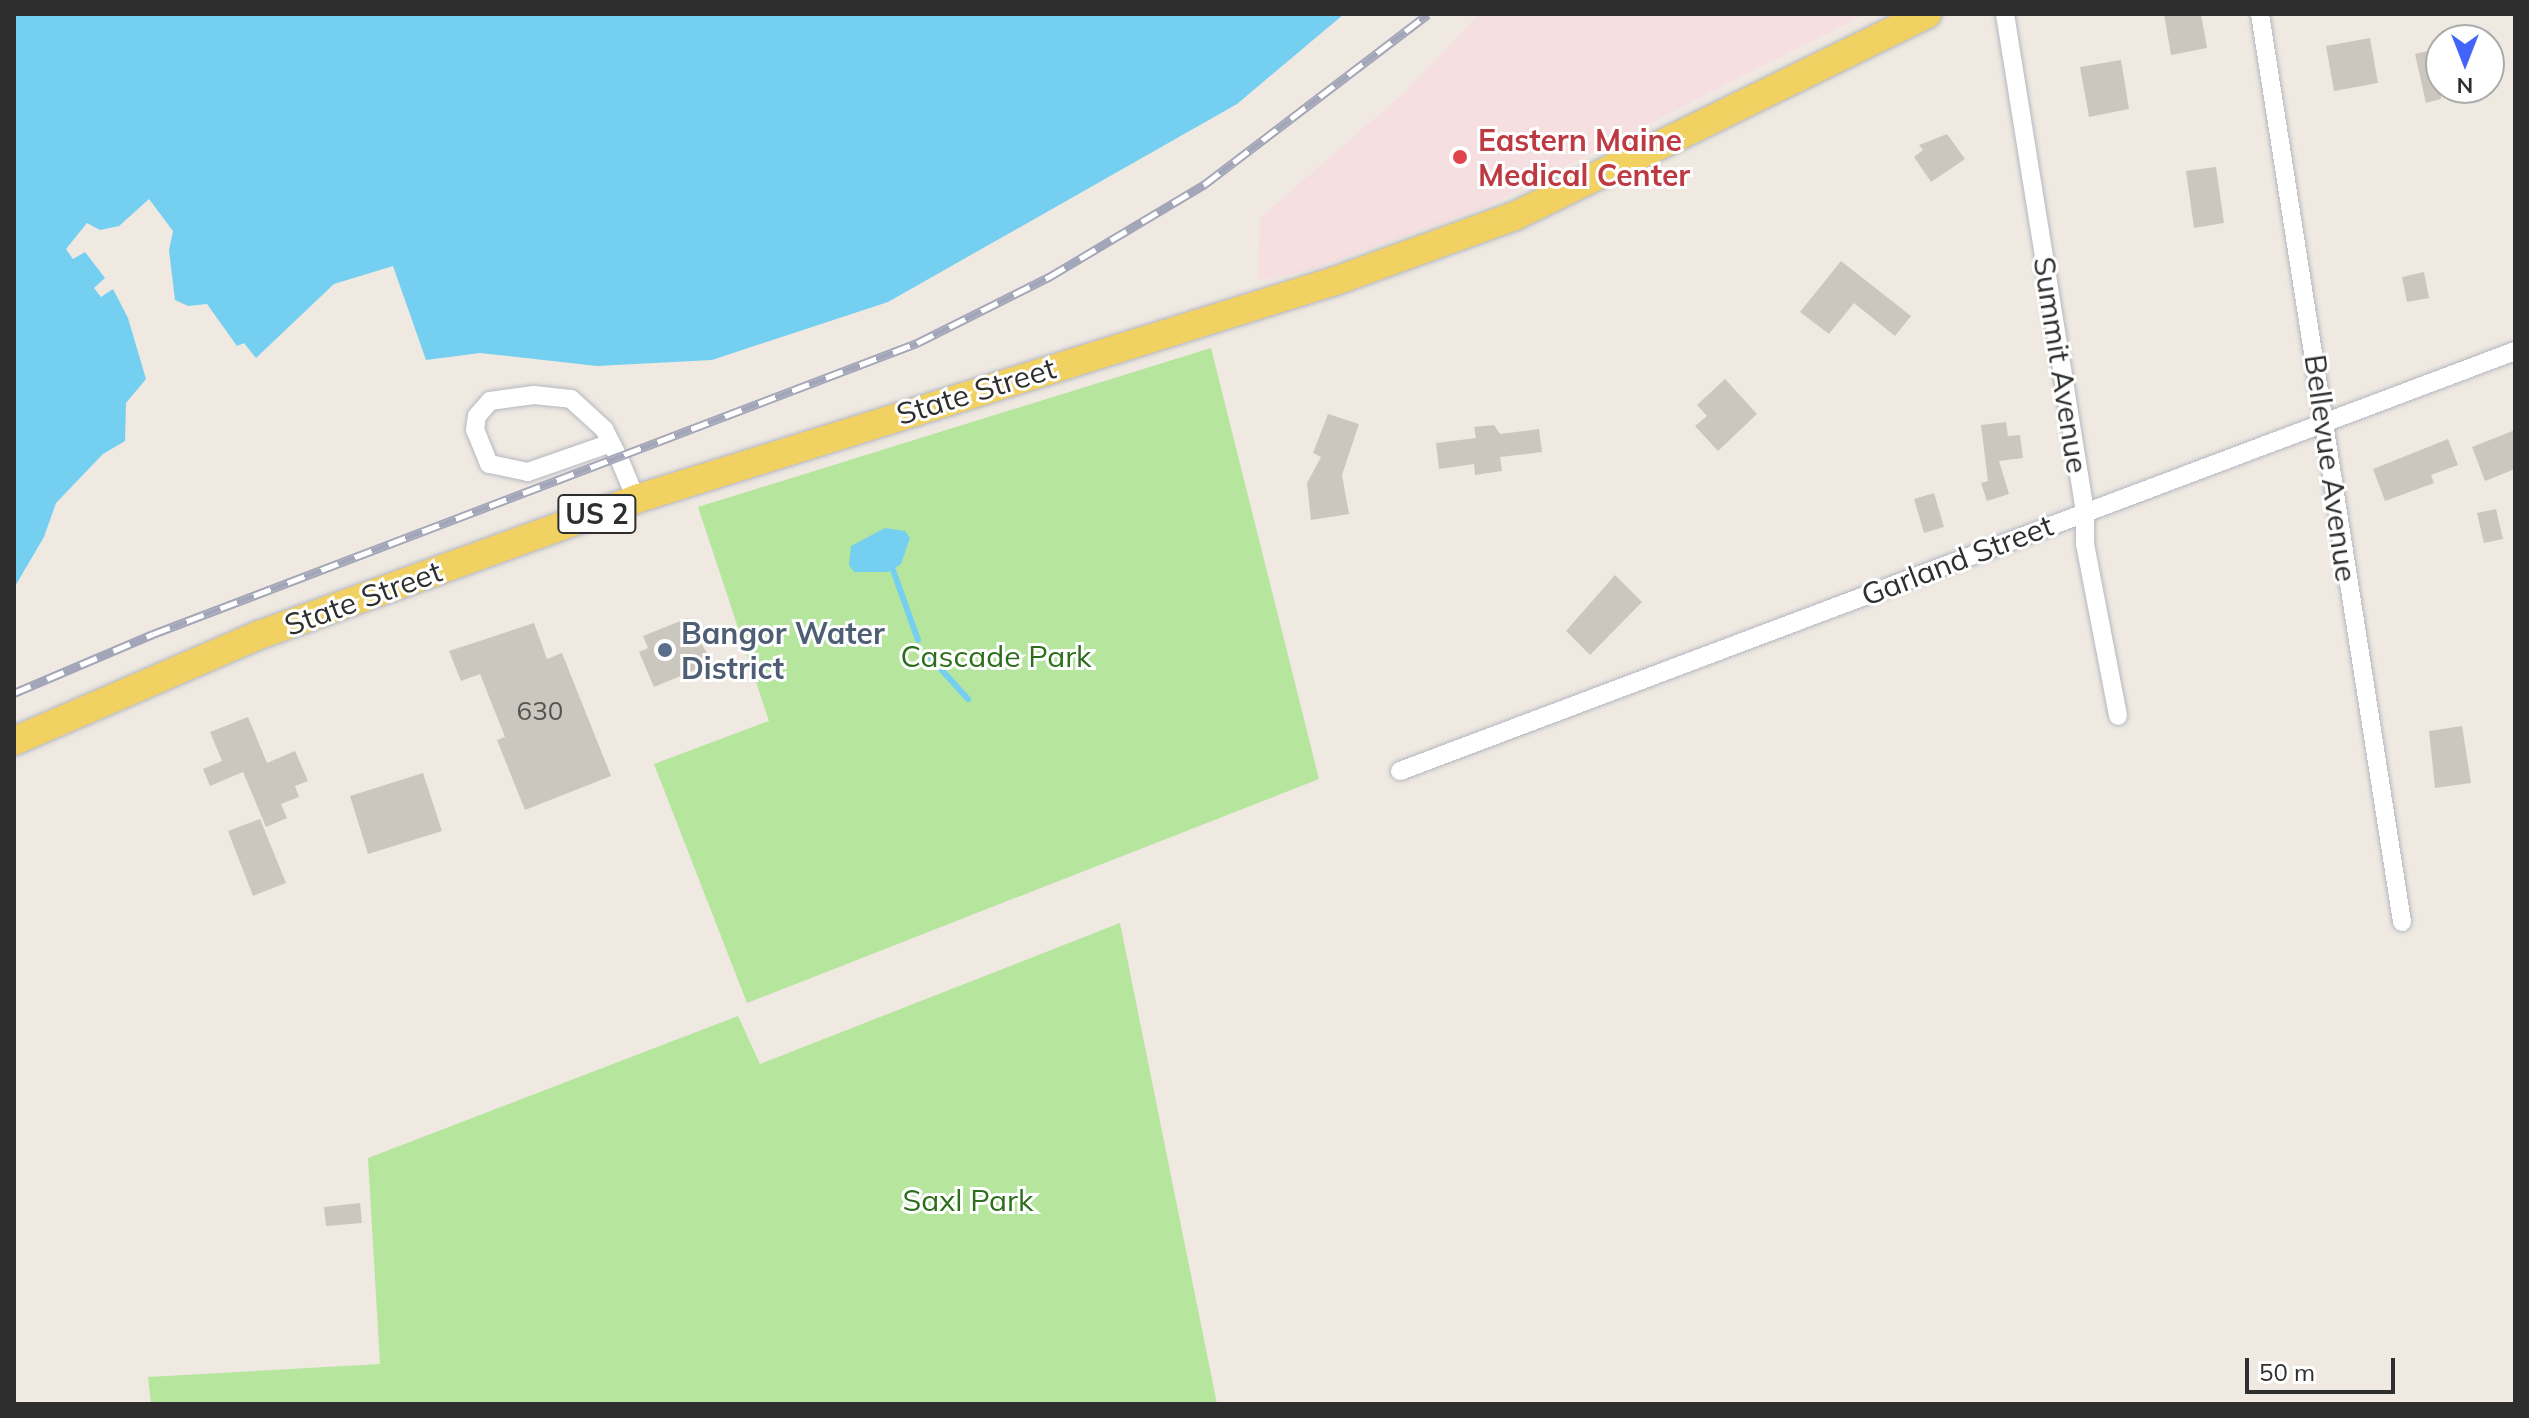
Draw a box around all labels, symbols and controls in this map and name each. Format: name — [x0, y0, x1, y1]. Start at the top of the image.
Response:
north arrow — [2425, 24, 2505, 104]
text: N — [2457, 72, 2473, 100]
place label: Eastern Maine Medical Center — [1478, 122, 1690, 192]
marker: Eastern Maine Medical Center — [1449, 146, 1471, 168]
street label: Summit Avenue — [2026, 254, 2096, 476]
street label: State Street — [892, 350, 1060, 432]
street label: Bellevue Avenue — [2297, 352, 2365, 584]
road number: US 2 — [557, 490, 637, 538]
street label: Garland Street — [1856, 507, 2058, 613]
street label: State Street — [280, 553, 446, 643]
place label: Bangor Water District — [681, 615, 885, 686]
park label: Cascade Park — [901, 638, 1091, 674]
marker: Bangor Water District — [656, 641, 674, 659]
house number: 630 — [517, 695, 563, 727]
park label: Saxl Park — [903, 1182, 1033, 1218]
scale bar — [2249, 1342, 2399, 1392]
text: 50 m — [2259, 1357, 2315, 1387]

